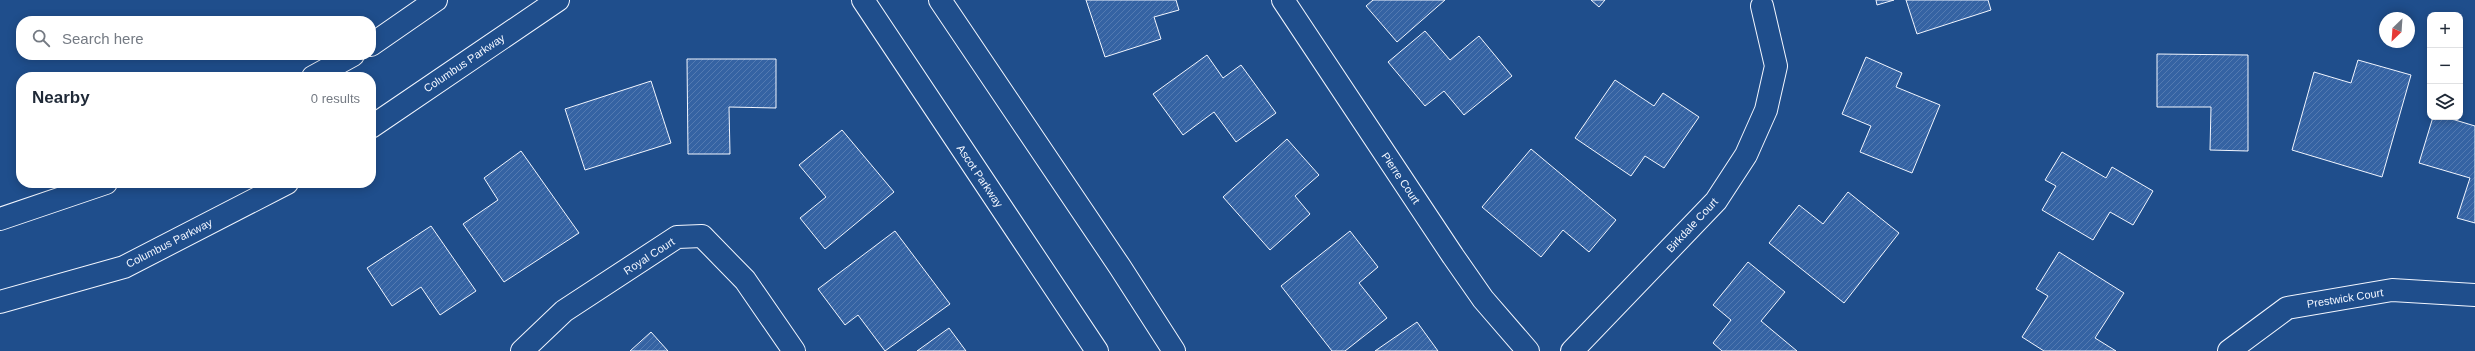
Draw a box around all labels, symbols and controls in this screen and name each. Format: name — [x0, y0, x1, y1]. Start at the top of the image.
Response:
north arrow — [2379, 12, 2415, 48]
map controls — [2427, 12, 2463, 120]
button: + — [2427, 12, 2463, 48]
search box — [16, 16, 376, 60]
icon: search — [30, 27, 52, 49]
text: Search here — [62, 30, 144, 47]
street label: Columbus Parkway — [421, 31, 507, 94]
button: − — [2427, 48, 2463, 84]
button: layers — [2427, 84, 2463, 120]
text: Nearby — [32, 88, 90, 107]
text: 0 results — [311, 91, 360, 106]
street label: Ascot Parkway — [955, 142, 1006, 210]
street label: Pierre Court — [1379, 150, 1423, 206]
street label: Birkdale Court — [1664, 195, 1720, 255]
street label: Columbus Parkway — [124, 216, 214, 270]
street label: Royal Court — [621, 235, 677, 277]
street label: Prestwick Court — [2306, 286, 2384, 310]

